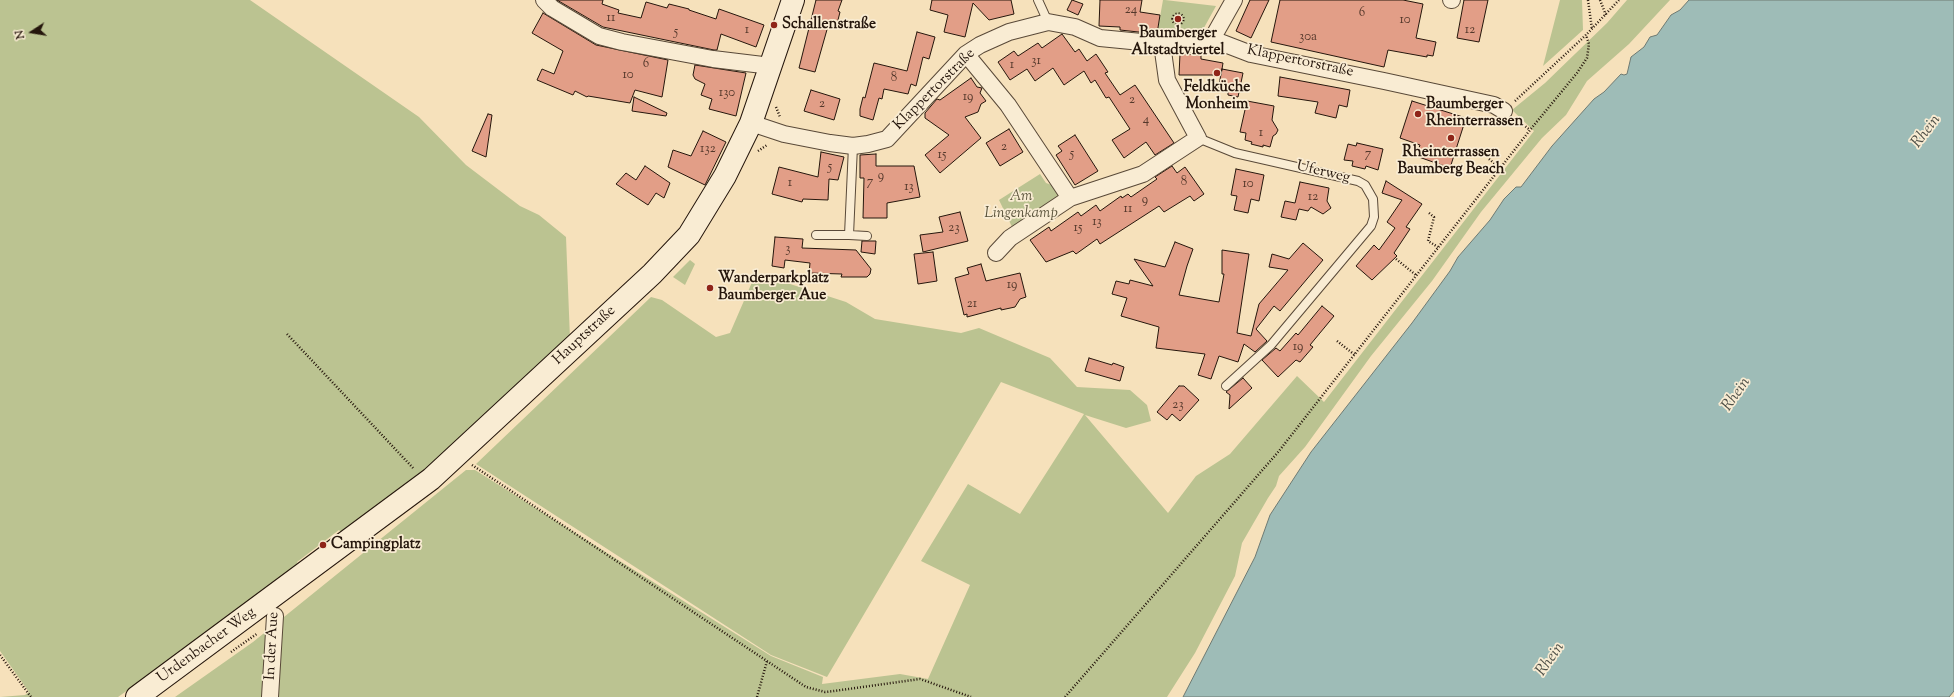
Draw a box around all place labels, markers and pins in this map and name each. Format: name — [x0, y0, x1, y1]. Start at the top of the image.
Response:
marker: Baumberger Altstadtviertel — [1173, 14, 1183, 24]
place label: Schallenstraße — [782, 16, 876, 34]
marker: Schallenstraße — [769, 20, 779, 30]
place label: Baumberger Altstadtviertel — [1131, 25, 1225, 60]
marker: Feldküche Monheim — [1212, 68, 1222, 78]
place label: Feldküche Monheim — [1184, 79, 1250, 114]
place label: Baumberger Rheinterrassen — [1426, 96, 1523, 131]
marker: Baumberger Rheinterrassen — [1413, 109, 1423, 119]
marker: Rheinterrassen Baumberg Beach — [1446, 133, 1456, 143]
place label: Rheinterrassen Baumberg Beach — [1397, 144, 1505, 179]
place label: Wanderparkplatz Baumberger Aue — [718, 270, 829, 305]
marker: Wanderparkplatz Baumberger Aue — [705, 283, 715, 293]
place label: Campingplatz — [331, 536, 421, 554]
marker: Campingplatz — [318, 540, 328, 550]

